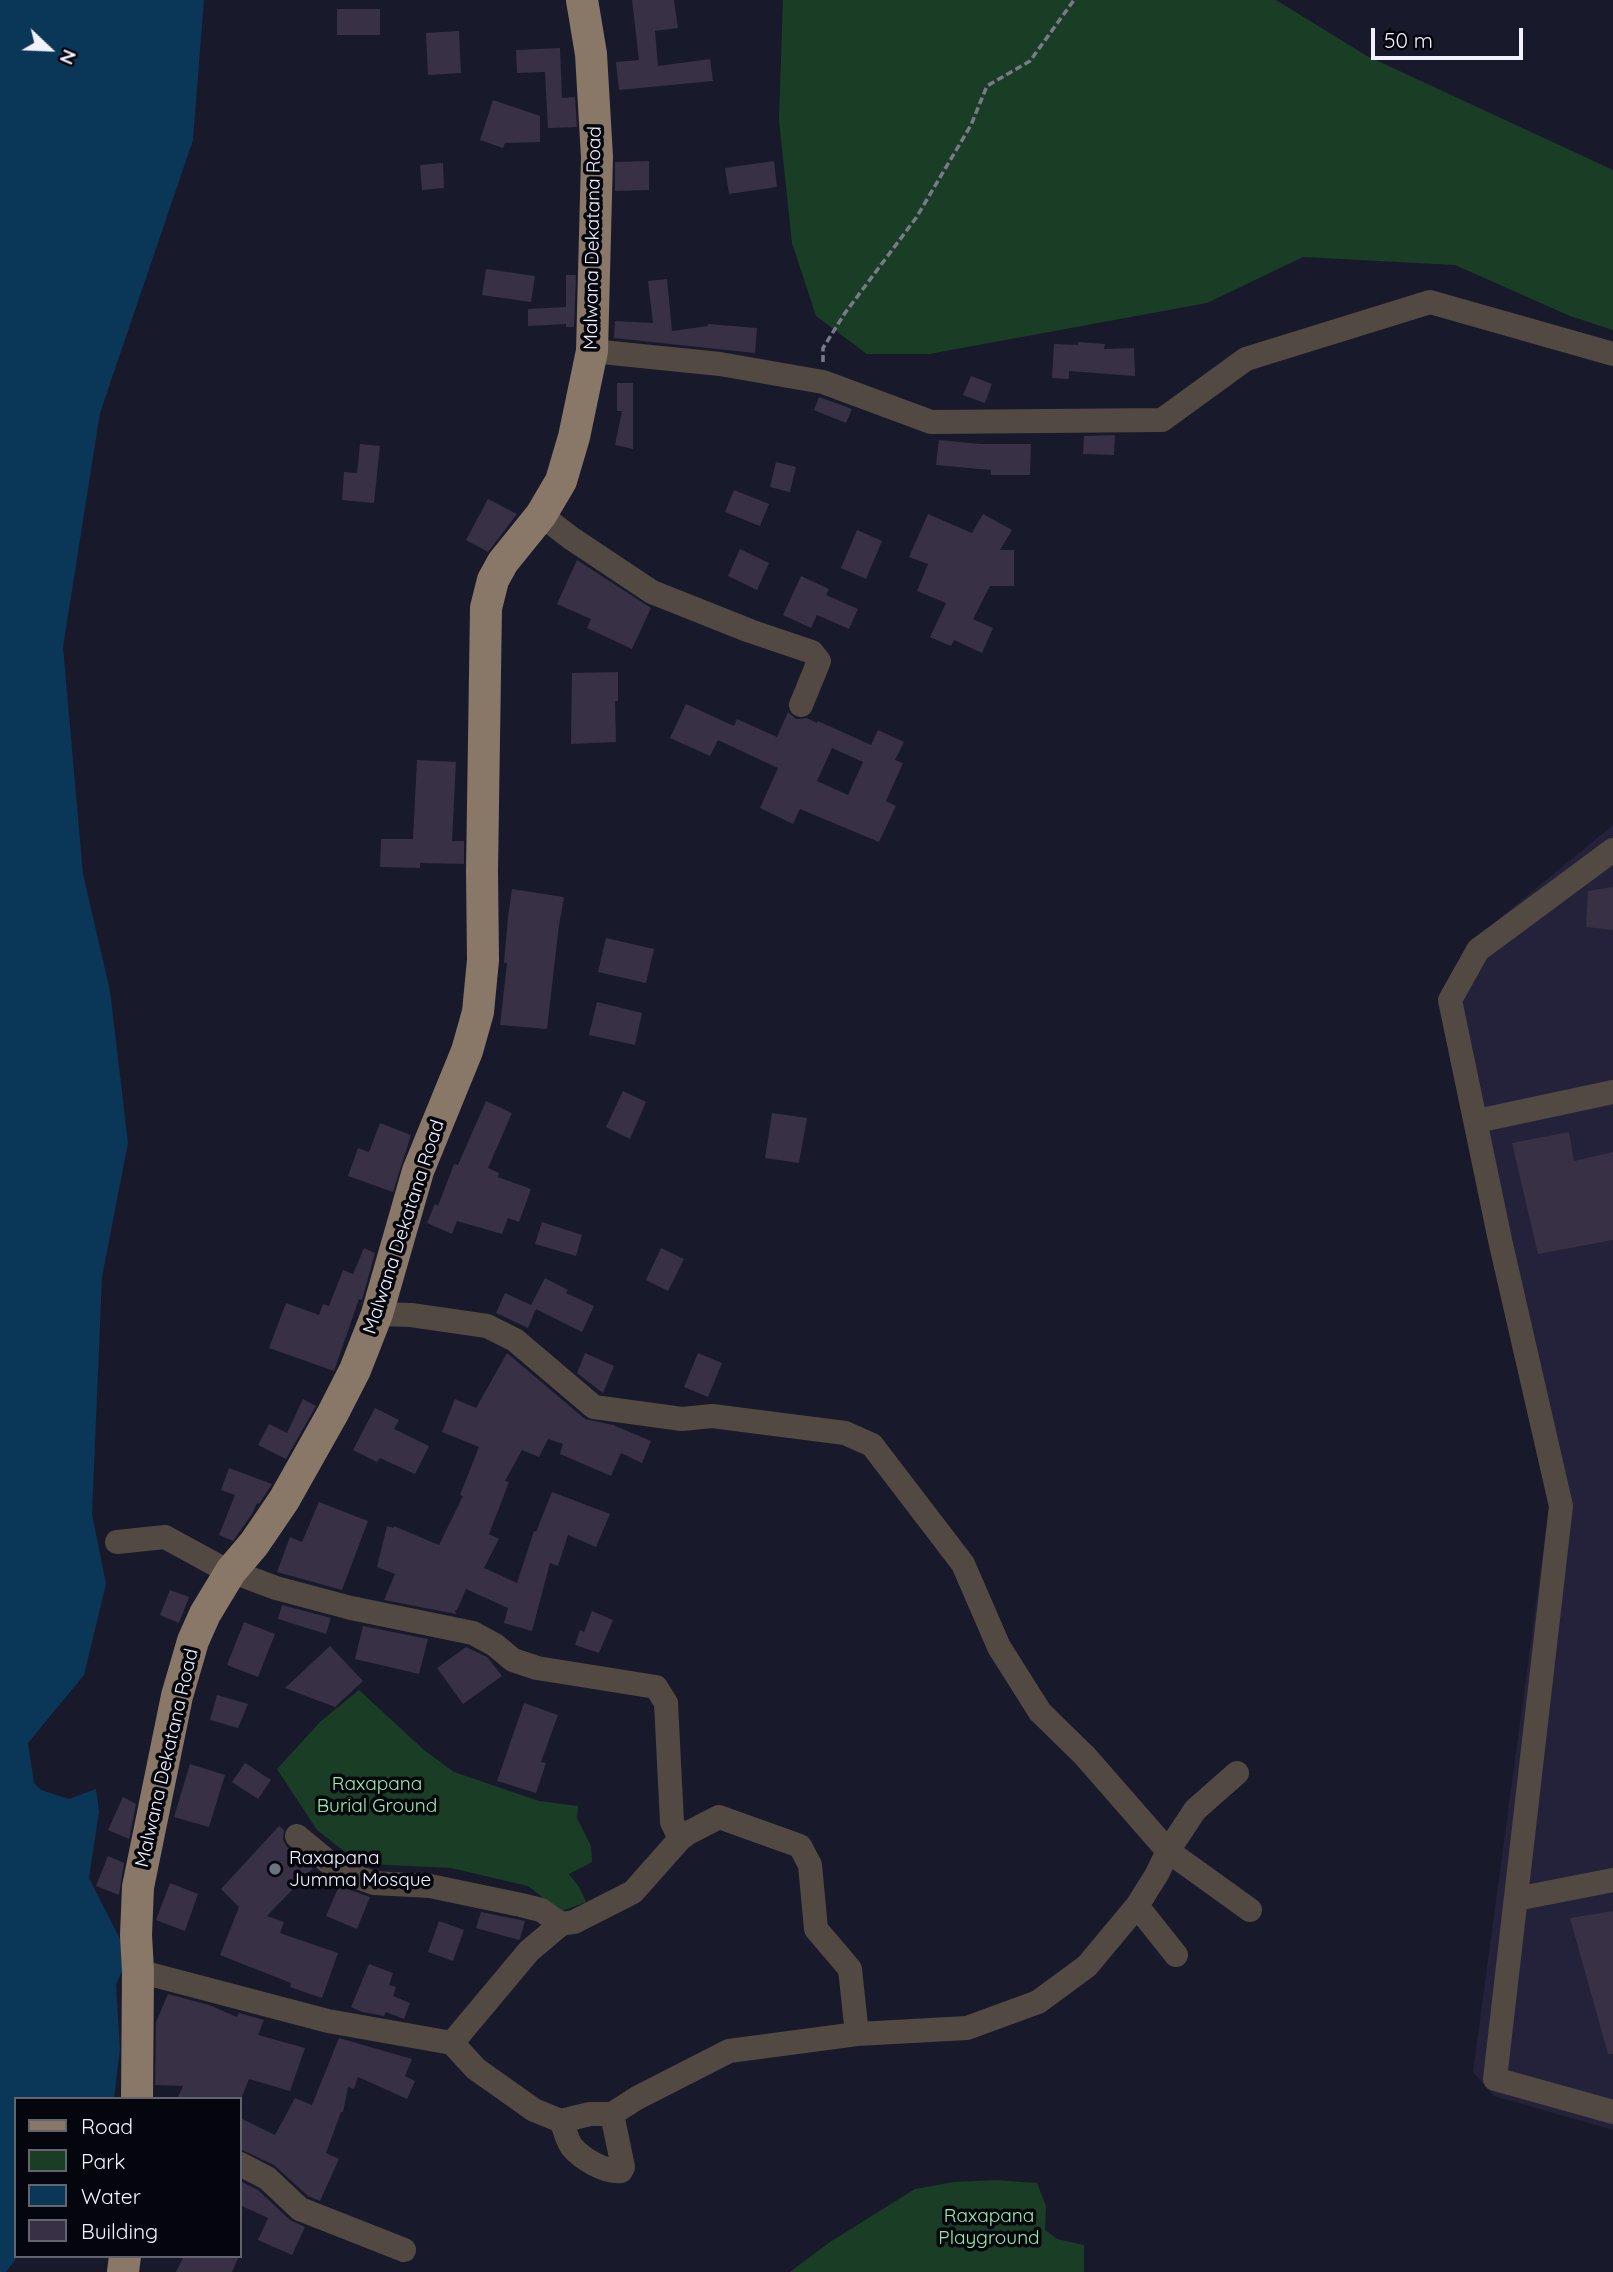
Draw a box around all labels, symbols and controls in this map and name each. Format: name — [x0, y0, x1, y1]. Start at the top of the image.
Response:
north arrow — [14, 14, 84, 84]
scale bar — [1375, 14, 1527, 58]
text: 50 m — [1384, 27, 1433, 53]
text: N — [55, 46, 82, 68]
street label: Malwana Dekatana Road — [580, 126, 606, 350]
street label: Malwana Dekatana Road — [359, 1117, 449, 1337]
street label: Malwana Dekatana Road — [131, 1646, 203, 1870]
park label: Raxapana Burial Ground — [317, 1773, 437, 1817]
place label: Raxapana Jumma Mosque — [289, 1847, 431, 1891]
marker: Raxapana Jumma Mosque — [267, 1861, 283, 1877]
legend — [14, 2097, 242, 2258]
text: Road — [81, 2113, 133, 2139]
text: Park — [81, 2148, 125, 2174]
text: Water — [81, 2183, 141, 2209]
park label: Raxapana Playground — [938, 2205, 1040, 2249]
text: Building — [81, 2218, 158, 2244]

